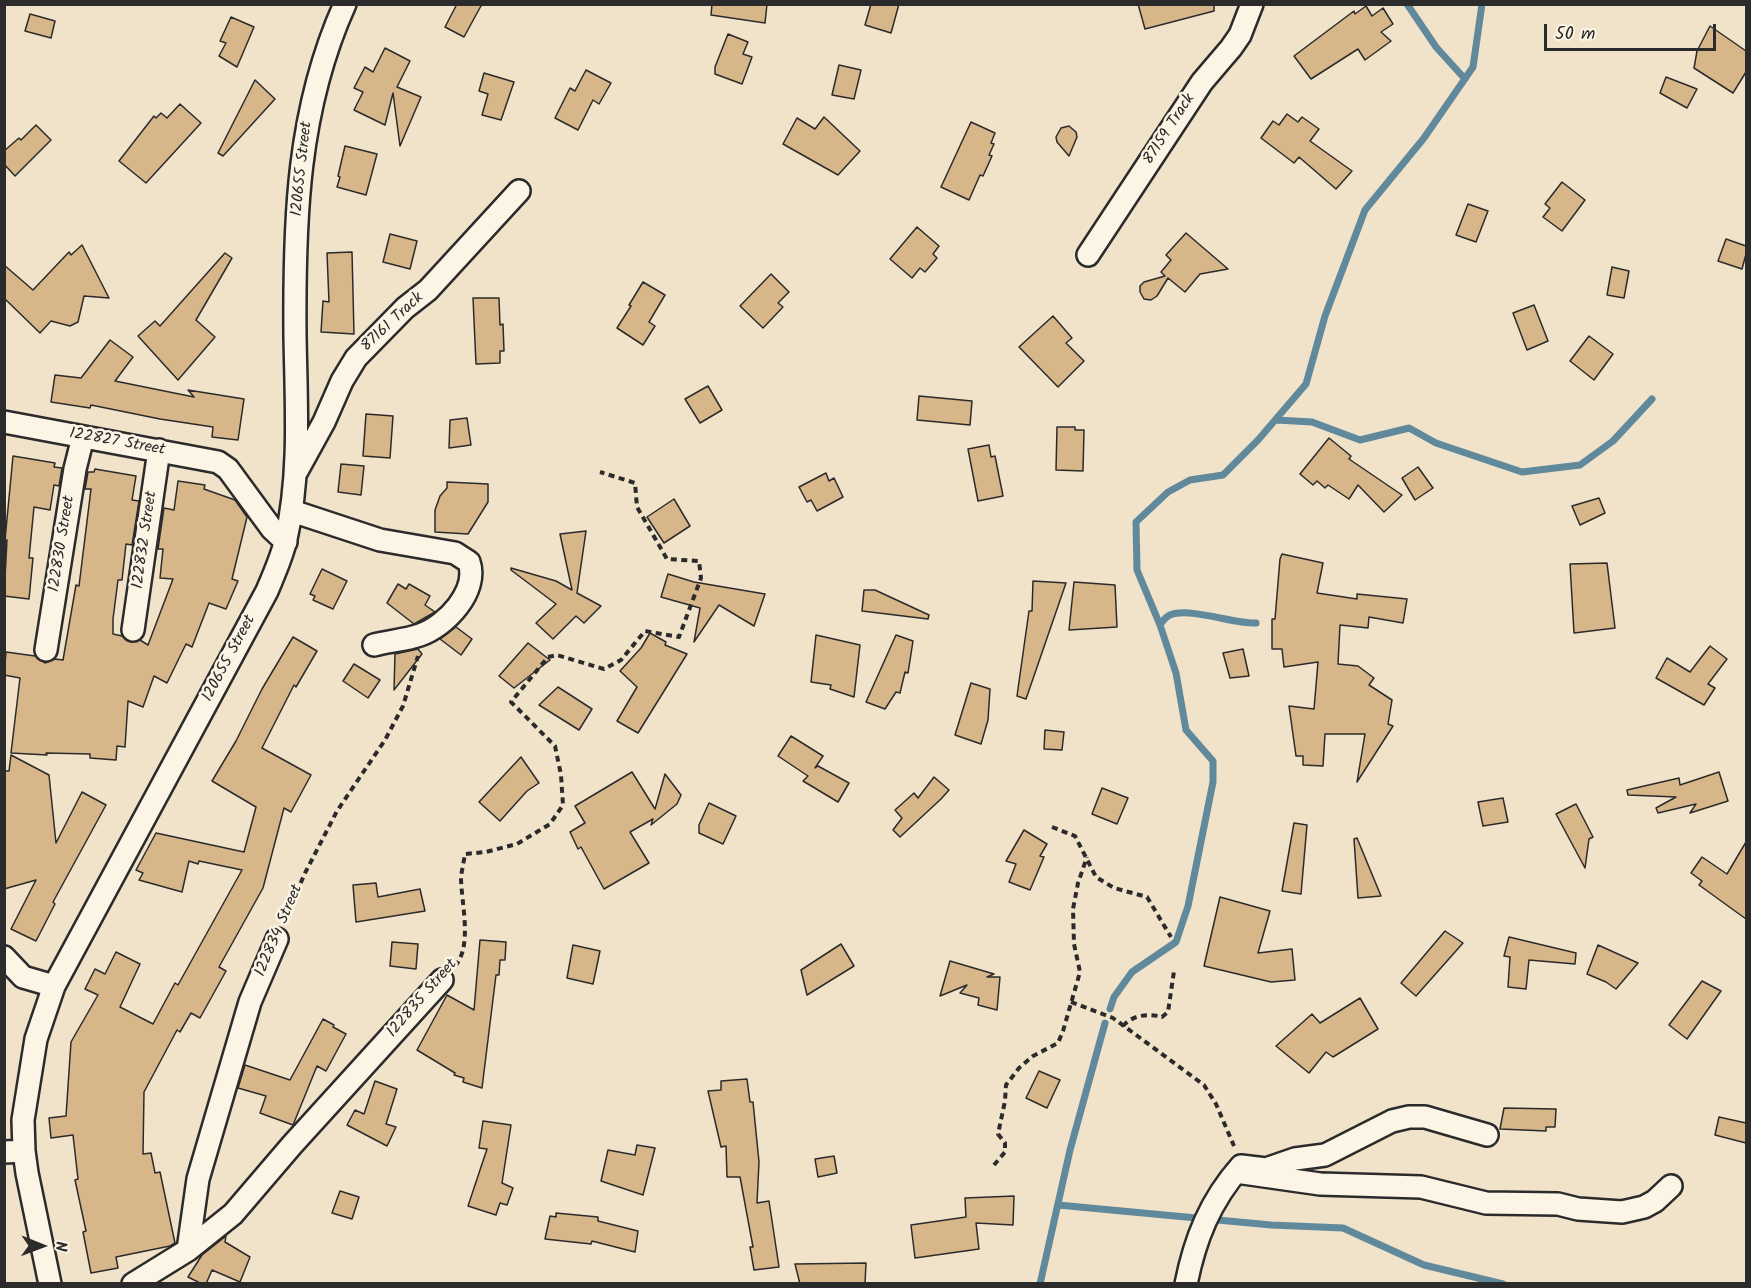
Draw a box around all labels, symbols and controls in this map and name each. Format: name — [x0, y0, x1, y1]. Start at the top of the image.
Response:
scale bar — [1547, 12, 1720, 50]
text: 50 m — [1555, 20, 1595, 49]
street label: 87159 Track — [1140, 91, 1200, 169]
street label: 120655 Street — [288, 121, 318, 217]
street label: 87161 Track — [358, 289, 428, 357]
street label: 122827 Street — [68, 425, 166, 461]
street label: 122832 Street — [130, 490, 162, 590]
street label: 122830 Street — [46, 494, 80, 594]
street label: 120655 Street — [199, 612, 261, 706]
street label: 122834 Street — [252, 882, 308, 980]
street label: 122835 Street — [384, 956, 462, 1042]
north arrow — [12, 1216, 72, 1276]
text: N — [48, 1241, 73, 1252]

